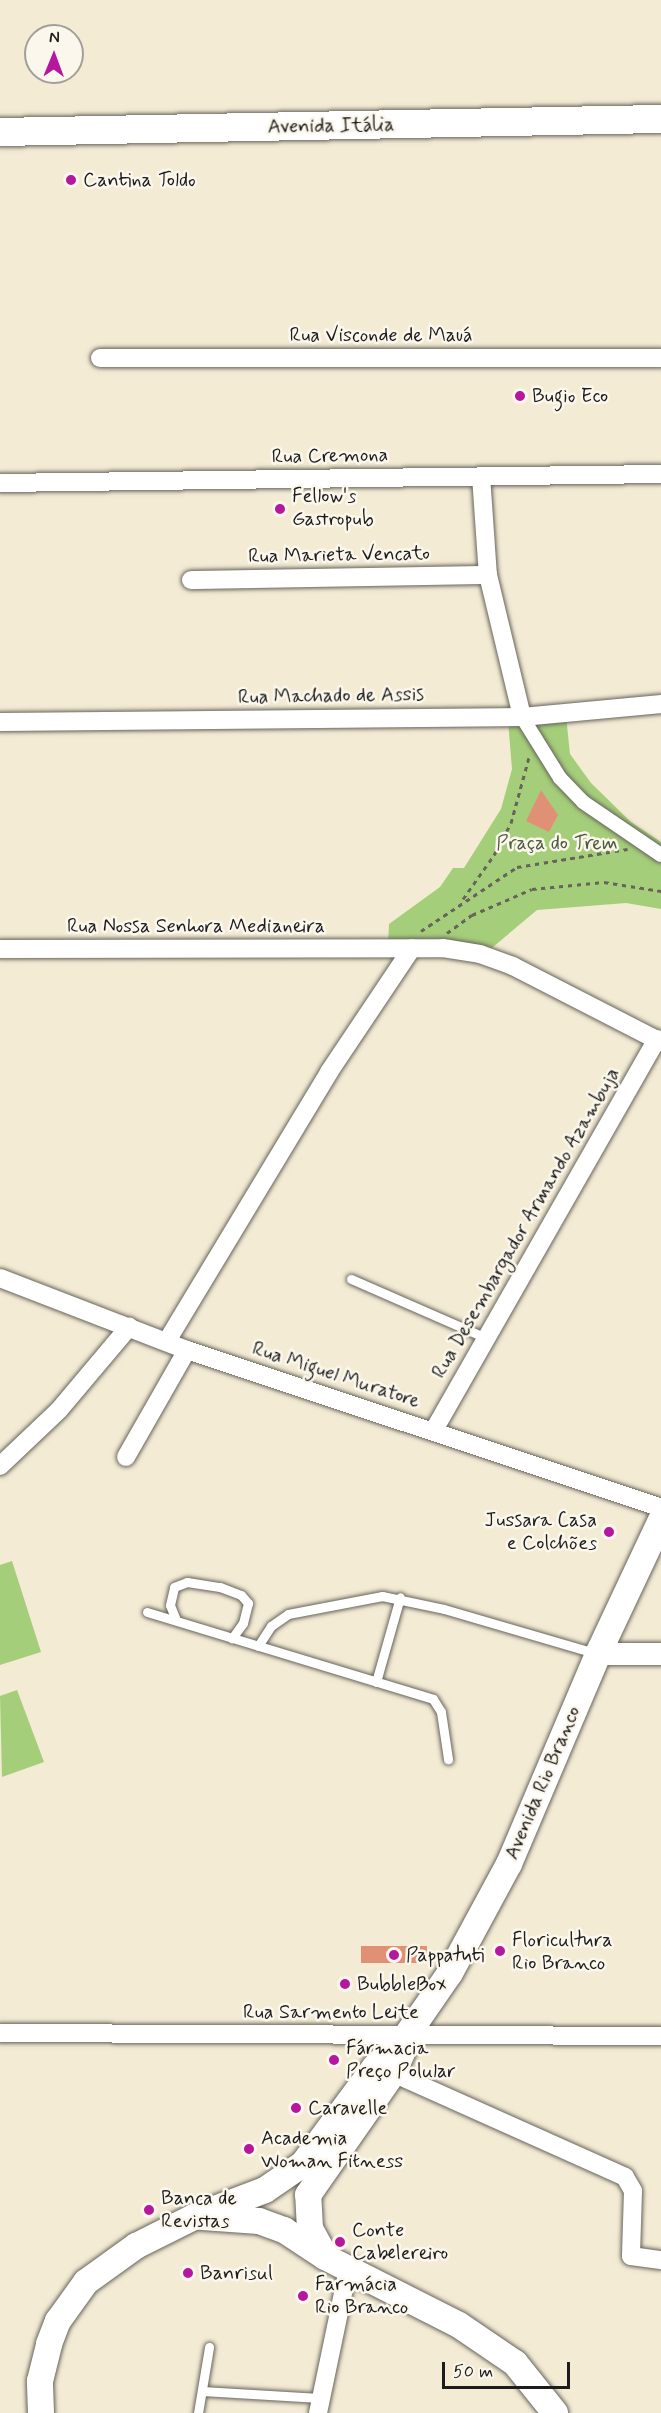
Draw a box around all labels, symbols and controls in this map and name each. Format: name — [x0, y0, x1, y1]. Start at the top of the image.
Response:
north arrow — [24, 24, 84, 84]
text: N — [49, 27, 60, 48]
street label: Avenida Itália — [268, 113, 394, 139]
place label: Cantina Toldo — [83, 168, 199, 192]
marker: Cantina Toldo — [64, 173, 78, 187]
street label: Rua Visconde de Mauá — [290, 323, 472, 347]
place label: Bugio Eco — [532, 384, 608, 408]
marker: Bugio Eco — [513, 389, 527, 403]
street label: Rua Cremona — [270, 443, 390, 469]
place label: Fellow's Gastropub — [292, 485, 374, 532]
marker: Fellow's Gastropub — [273, 502, 287, 516]
street label: Rua Marieta Vencato — [250, 541, 428, 569]
street label: Rua Machado de Assis — [239, 682, 423, 710]
park label: Praça do Trem — [495, 831, 619, 855]
street label: Rua Nossa Senhora Medianeira — [63, 914, 329, 938]
street label: Rua Desembargador Armando Azambuja — [426, 1062, 626, 1384]
street label: Rua Miguel Muratore — [251, 1337, 421, 1413]
place label: Jussara Casa e Colchões — [481, 1508, 597, 1555]
marker: Jussara Casa e Colchões — [602, 1525, 616, 1539]
street label: Avenida Rio Branco — [500, 1703, 586, 1863]
place label: Floricultura Rio Branco — [512, 1928, 613, 1975]
place label: Pappatuti — [406, 1943, 485, 1967]
marker: Floricultura Rio Branco — [493, 1944, 507, 1958]
marker: Pappatuti — [387, 1948, 401, 1962]
place label: BubbleBox — [357, 1972, 447, 1996]
marker: BubbleBox — [338, 1977, 352, 1991]
street label: Rua Sarmento Leite — [244, 2000, 418, 2024]
place label: Fármacia Preço Polular — [346, 2036, 451, 2083]
marker: Fármacia Preço Polular — [327, 2053, 341, 2067]
place label: Caravelle — [308, 2096, 387, 2120]
marker: Caravelle — [289, 2101, 303, 2115]
place label: Academia Woman Fitness — [261, 2126, 402, 2173]
marker: Academia Woman Fitness — [242, 2142, 256, 2156]
place label: Banca de Revistas — [161, 2186, 237, 2233]
marker: Banca de Revistas — [142, 2203, 156, 2217]
place label: Conte Cabelereiro — [352, 2218, 448, 2265]
marker: Conte Cabelereiro — [333, 2235, 347, 2249]
place label: Banrisul — [200, 2261, 273, 2285]
marker: Banrisul — [181, 2266, 195, 2280]
place label: Farmácia Rio Branco — [315, 2272, 407, 2319]
marker: Farmácia Rio Branco — [296, 2289, 310, 2303]
scale bar — [445, 2350, 572, 2388]
text: 50 m — [453, 2360, 493, 2384]

